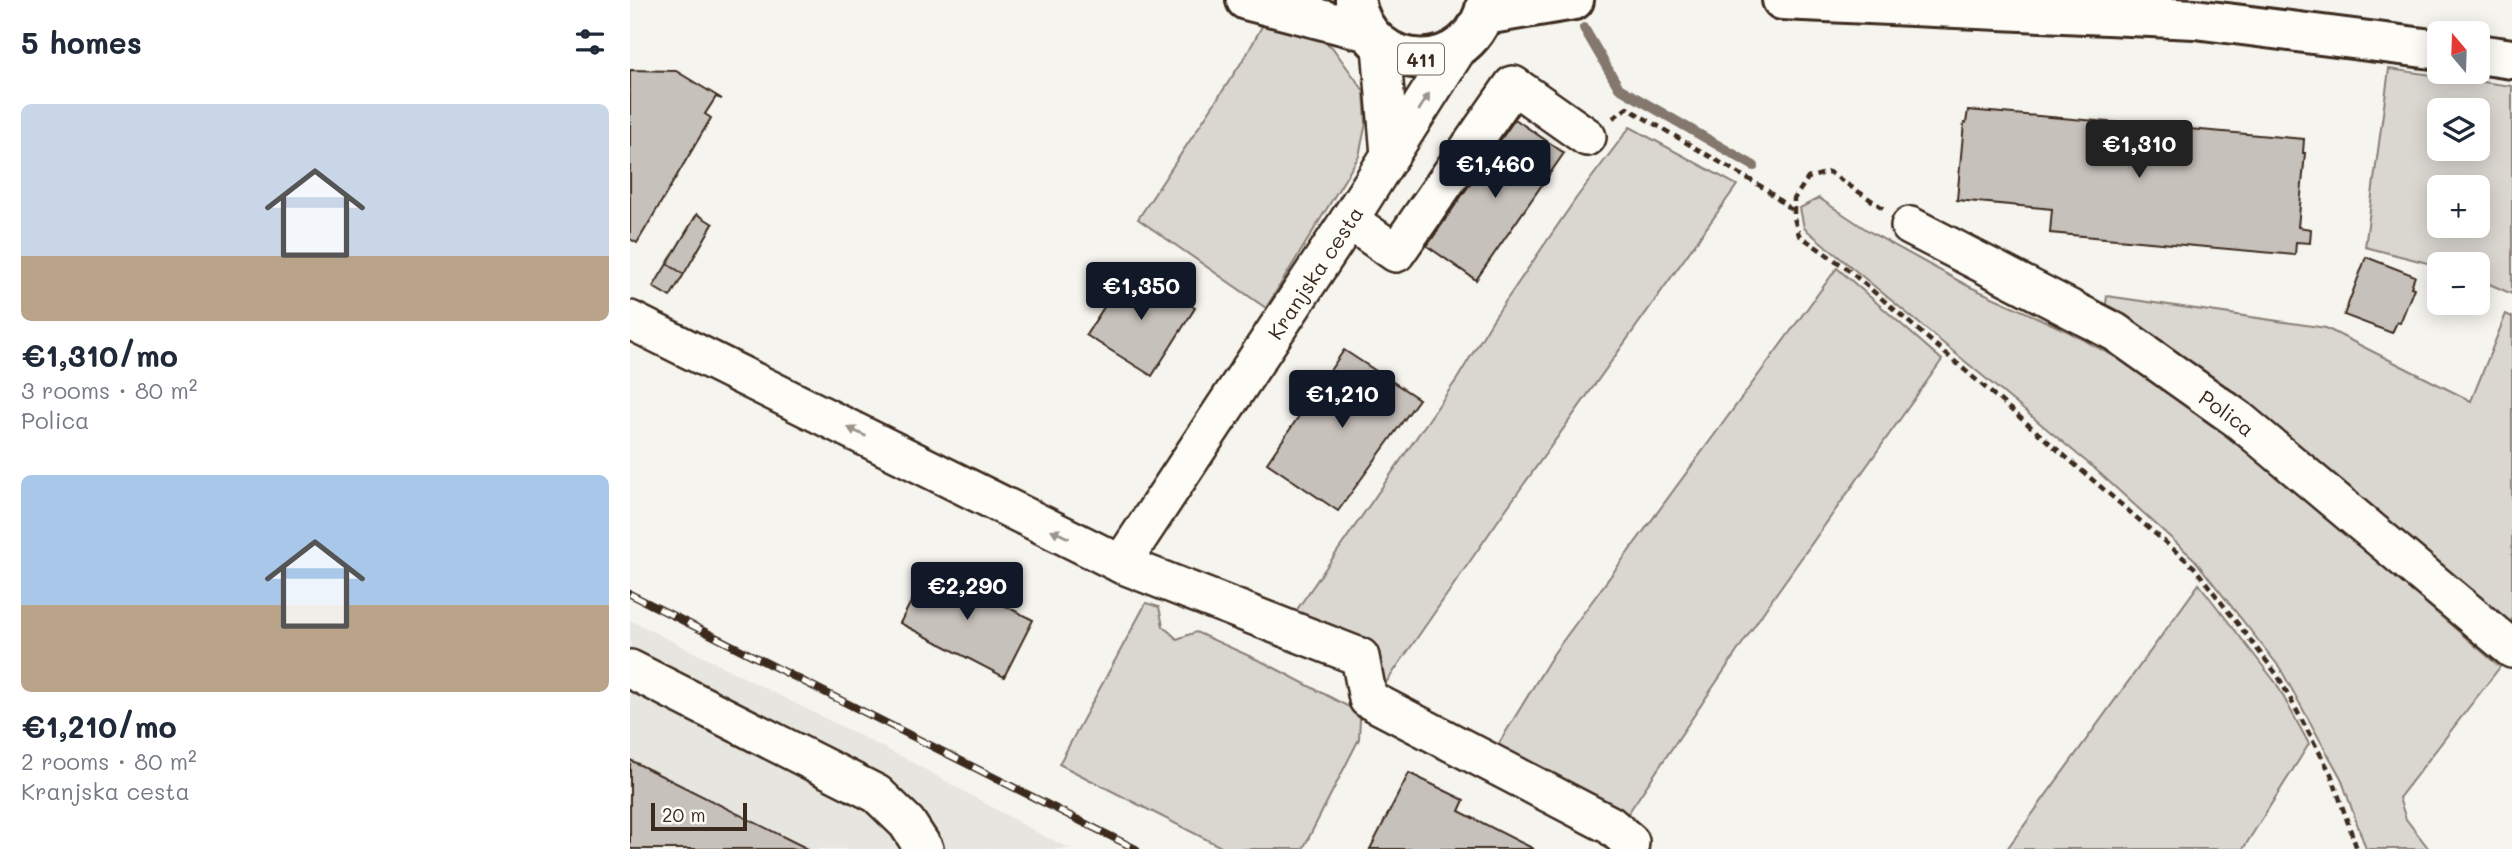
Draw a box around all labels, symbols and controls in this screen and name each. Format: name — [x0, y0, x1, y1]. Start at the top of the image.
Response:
north arrow — [2427, 21, 2490, 84]
map controls — [2427, 21, 2490, 315]
text: 5 homes — [21, 22, 142, 62]
icon: filters — [571, 23, 609, 61]
road number: 411 — [1398, 44, 1444, 74]
one-way arrow — [1418, 92, 1431, 111]
button: layers — [2427, 98, 2490, 161]
pin: €1,310 — [2082, 120, 2196, 180]
text: €1,310 — [2102, 128, 2176, 158]
pin: €1,460 — [1438, 140, 1552, 200]
text: €1,460 — [1455, 148, 1535, 178]
icon: home — [252, 150, 378, 276]
button: + — [2427, 175, 2490, 238]
street label: Kranjska cesta — [1261, 201, 1368, 344]
button: − — [2427, 252, 2490, 315]
pin: €1,350 — [1084, 262, 1198, 322]
text: €1,350 — [1102, 270, 1180, 300]
text: €1,310/mo — [21, 335, 178, 375]
pin: €1,210 — [1285, 370, 1399, 430]
text: 3 rooms · 80 m² — [21, 375, 197, 405]
text: €1,210 — [1305, 378, 1379, 408]
street label: Polica — [2194, 383, 2261, 442]
text: Polica — [21, 405, 89, 435]
one-way arrow — [846, 427, 866, 439]
icon: home — [252, 521, 378, 647]
one-way arrow — [1050, 528, 1070, 539]
pin: €2,290 — [910, 562, 1024, 622]
text: €2,290 — [927, 570, 1007, 600]
text: €1,210/mo — [21, 706, 177, 746]
text: 2 rooms · 80 m² — [21, 746, 197, 776]
text: Kranjska cesta — [21, 776, 190, 806]
scale bar — [651, 800, 747, 832]
text: 20 m — [662, 802, 706, 827]

